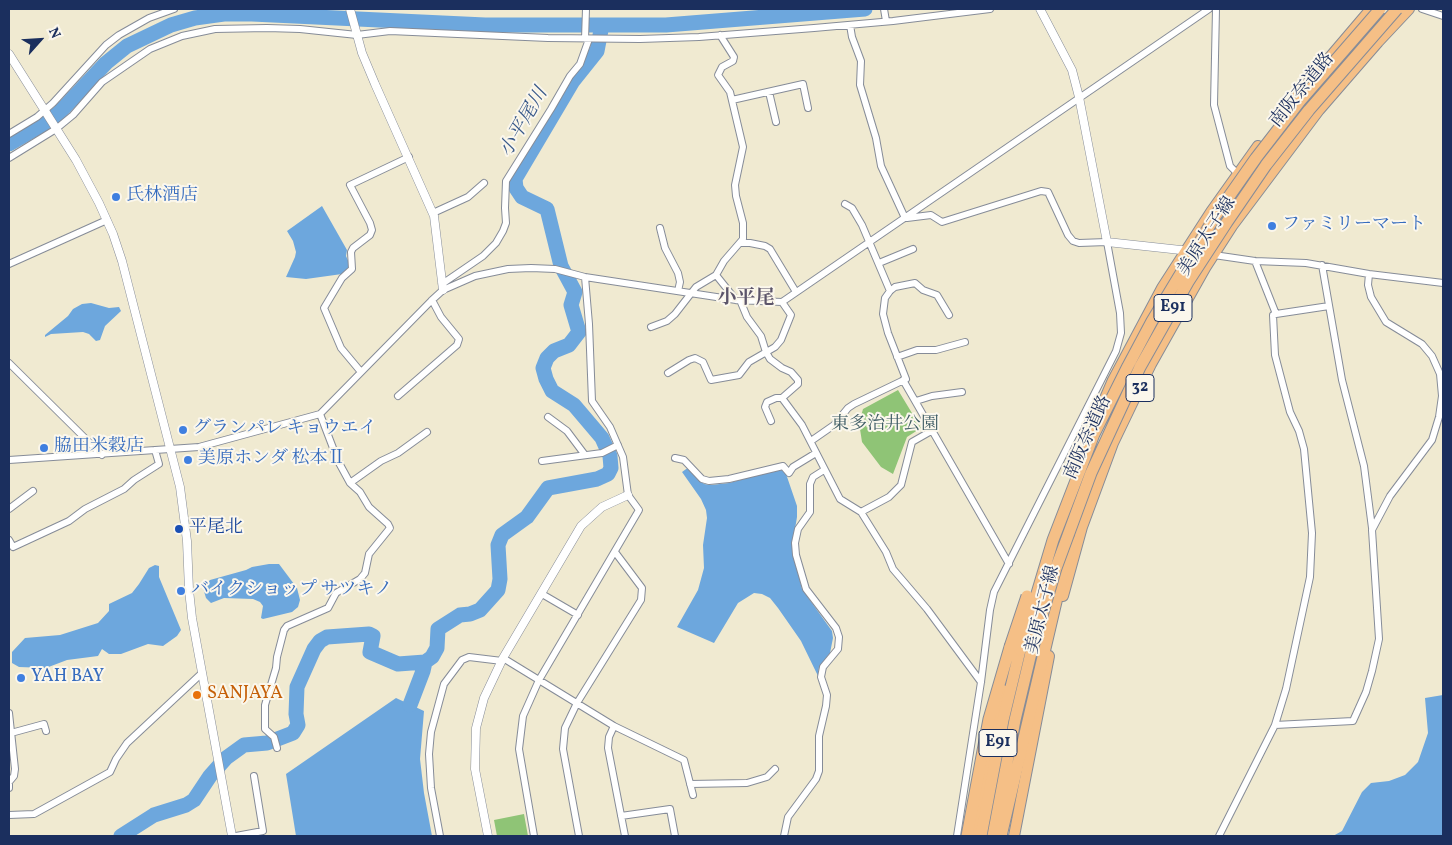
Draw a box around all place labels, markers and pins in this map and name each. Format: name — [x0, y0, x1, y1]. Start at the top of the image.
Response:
place label: 氏林酒店 — [126, 186, 198, 208]
marker: 氏林酒店 — [110, 191, 122, 203]
place label: ファミリーマート — [1282, 215, 1426, 237]
marker: ファミリーマート — [1266, 220, 1278, 232]
place label: グランパレ キョウエイ — [193, 419, 377, 441]
marker: グランパレ キョウエイ — [177, 424, 189, 436]
place label: 脇田米穀店 — [54, 437, 144, 459]
marker: 脇田米穀店 — [38, 442, 50, 454]
place label: 美原ホンダ 松本Ⅱ — [198, 449, 346, 471]
marker: 美原ホンダ 松本Ⅱ — [182, 454, 194, 466]
place label: 平尾北 — [189, 518, 243, 540]
marker: 平尾北 — [173, 523, 185, 535]
place label: バイクショップ サツキノ — [191, 580, 393, 602]
marker: バイクショップ サツキノ — [175, 585, 187, 597]
place label: YAH BAY — [31, 667, 104, 689]
marker: YAH BAY — [15, 672, 27, 684]
place label: SANJAYA — [207, 684, 283, 706]
marker: SANJAYA — [191, 689, 203, 701]

